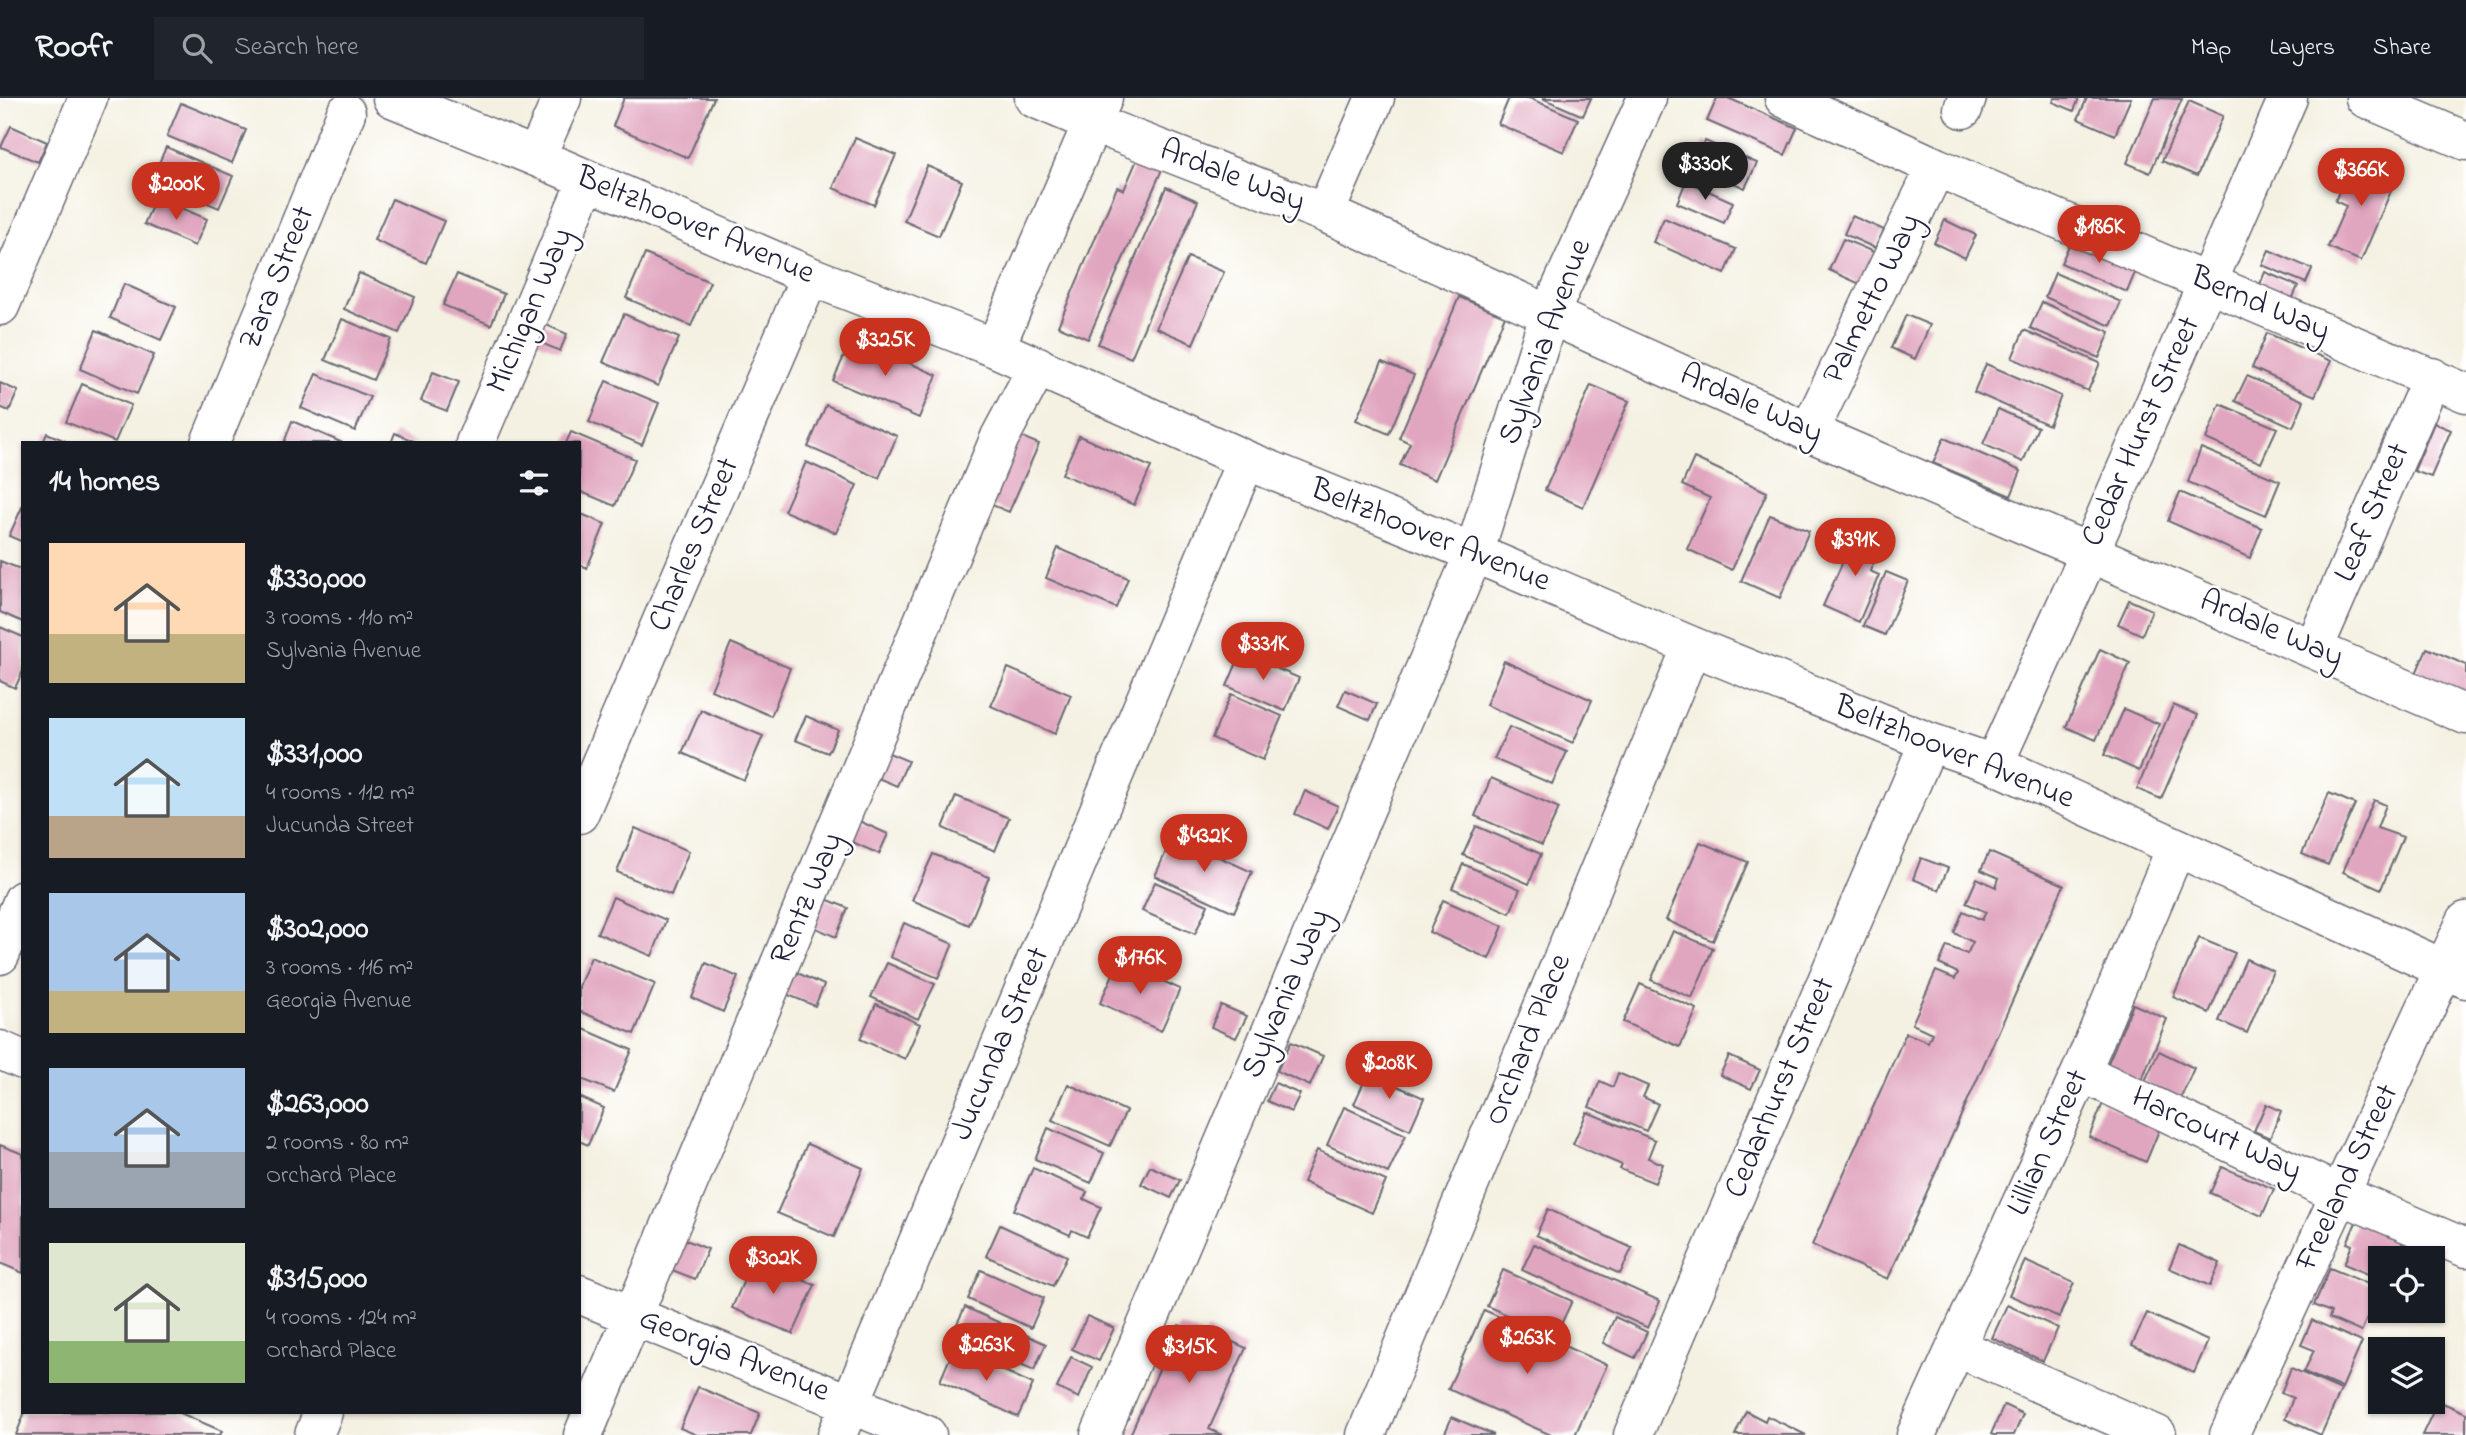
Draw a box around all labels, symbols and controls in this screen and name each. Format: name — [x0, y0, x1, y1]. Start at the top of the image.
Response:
search box — [154, 17, 644, 80]
text: Roofr — [35, 24, 112, 72]
icon: search — [178, 29, 216, 67]
text: Search here — [234, 29, 359, 67]
text: Map — [2191, 31, 2231, 66]
text: Layers — [2269, 31, 2335, 66]
text: Share — [2373, 31, 2431, 66]
street label: Ardale Way — [1152, 128, 1312, 226]
pin: $330K — [1656, 142, 1754, 202]
text: $330K — [1678, 148, 1732, 181]
pin: $366K — [2312, 148, 2410, 208]
street label: Beltzhoover Avenue — [567, 154, 822, 298]
text: $366K — [2334, 154, 2388, 187]
pin: $200K — [127, 162, 225, 222]
text: $200K — [148, 168, 204, 201]
street label: Zara Street — [228, 199, 328, 357]
street label: Palmetto Way — [1811, 206, 1935, 392]
pin: $186K — [2050, 206, 2148, 265]
text: $186K — [2073, 211, 2125, 244]
street label: Michigan Way — [475, 221, 587, 401]
street label: Sylvania Avenue — [1487, 232, 1605, 451]
street label: Bernd Way — [2182, 254, 2337, 355]
street label: Cedar Hurst Street — [2070, 309, 2214, 555]
pin: $325K — [836, 318, 934, 378]
text: $325K — [855, 324, 915, 357]
street label: Ardale Way — [1672, 353, 1830, 457]
street label: Leaf Street — [2323, 436, 2423, 590]
street label: Charles Street — [637, 451, 753, 639]
text: 14 homes — [49, 461, 160, 505]
icon: filters — [515, 464, 553, 502]
street label: Beltzhoover Avenue — [1302, 466, 1558, 606]
pin: $391K — [1806, 518, 1904, 578]
text: $391K — [1831, 524, 1879, 557]
text: $330,000 — [266, 558, 366, 602]
icon: home — [105, 571, 189, 655]
street label: Ardale Way — [2192, 579, 2350, 681]
text: 3 rooms · 110 m² — [266, 602, 413, 635]
pin: $331K — [1214, 622, 1312, 682]
text: $331K — [1237, 628, 1289, 661]
text: Sylvania Avenue — [266, 635, 421, 668]
street label: Beltzhoover Avenue — [1826, 683, 2082, 823]
text: $331,000 — [266, 733, 363, 777]
icon: home — [105, 746, 189, 830]
text: 4 rooms · 112 m² — [266, 777, 415, 810]
text: Jucunda Street — [266, 810, 414, 843]
pin: $432K — [1155, 814, 1253, 874]
text: $432K — [1176, 820, 1232, 853]
street label: Rentz Way — [759, 825, 857, 973]
street label: Sylvania Way — [1230, 902, 1344, 1086]
text: $302,000 — [266, 908, 368, 952]
icon: home — [105, 921, 189, 1005]
pin: $176K — [1091, 936, 1189, 996]
street label: Jucunda Street — [939, 940, 1063, 1148]
text: $176K — [1114, 942, 1166, 975]
street label: Orchard Place — [1473, 947, 1585, 1133]
text: 3 rooms · 116 m² — [266, 952, 413, 985]
street label: Cedarhurst Street — [1713, 970, 1849, 1206]
text: Georgia Avenue — [266, 985, 411, 1018]
pin: $208K — [1340, 1042, 1438, 1101]
text: $208K — [1361, 1047, 1417, 1080]
street label: Lillian Street — [1996, 1062, 2102, 1224]
street label: Harcourt Way — [2123, 1075, 2309, 1195]
street label: Freeland Street — [2284, 1076, 2412, 1280]
text: $263,000 — [266, 1083, 369, 1127]
icon: home — [105, 1096, 189, 1180]
text: 2 rooms · 80 m² — [266, 1127, 409, 1160]
text: Orchard Place — [266, 1160, 396, 1193]
pin: $302K — [724, 1236, 822, 1296]
text: $302K — [745, 1242, 801, 1275]
map controls — [2368, 1246, 2445, 1414]
button: locate — [2368, 1246, 2445, 1323]
text: $315,000 — [266, 1258, 367, 1302]
icon: home — [105, 1271, 189, 1355]
street label: Georgia Avenue — [632, 1296, 837, 1416]
text: 4 rooms · 124 m² — [266, 1302, 417, 1335]
pin: $263K — [1478, 1316, 1576, 1376]
text: $263K — [1499, 1322, 1555, 1355]
pin: $263K — [937, 1324, 1035, 1383]
pin: $315K — [1140, 1326, 1238, 1385]
text: $263K — [958, 1329, 1014, 1362]
text: $315K — [1161, 1331, 1217, 1364]
text: Orchard Place — [266, 1335, 396, 1368]
button: layers — [2368, 1337, 2445, 1414]

